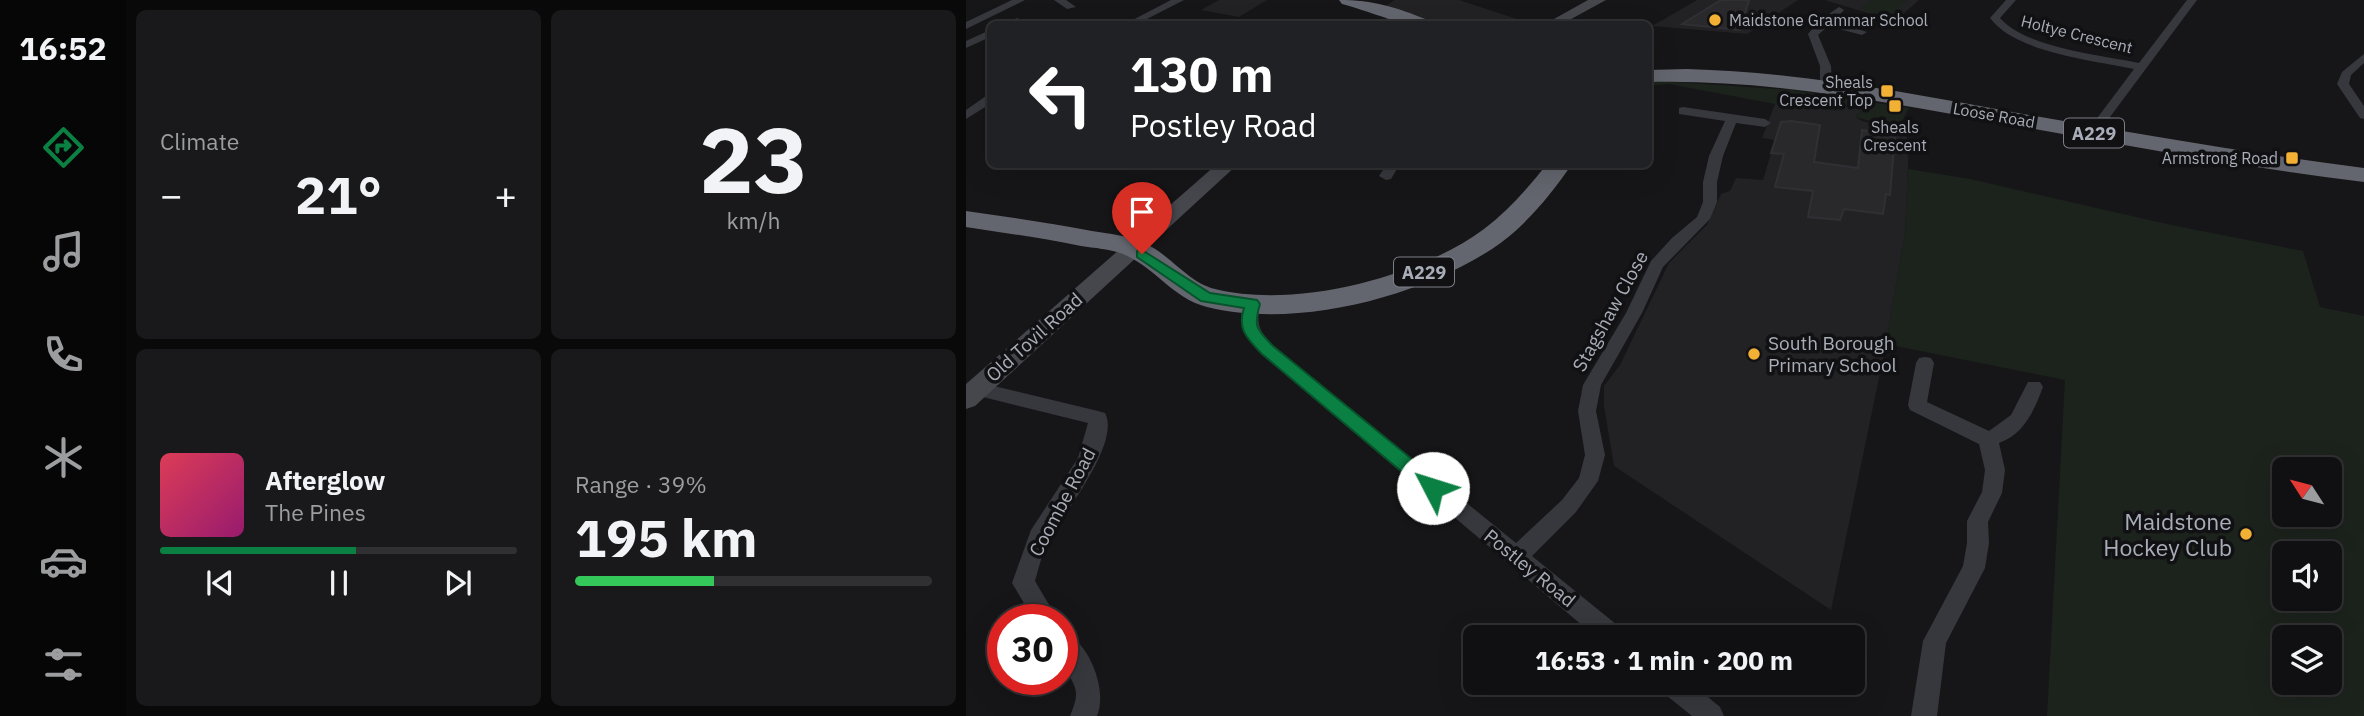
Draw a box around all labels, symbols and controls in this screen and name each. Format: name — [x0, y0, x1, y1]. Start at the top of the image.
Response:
place label: Maidstone Grammar School — [1729, 10, 1928, 30]
street label: Holtye Crescent — [2019, 10, 2135, 58]
marker: Maidstone Grammar School — [1707, 12, 1723, 28]
text: 16:52 — [19, 27, 107, 69]
text: 130 m — [1130, 42, 1274, 105]
icon: left — [1015, 49, 1106, 140]
place label: Sheals Crescent Top — [1779, 72, 1873, 110]
marker: Sheals Crescent Top — [1879, 83, 1895, 99]
marker: Sheals Crescent — [1887, 98, 1903, 114]
street label: Loose Road — [1951, 98, 2037, 132]
text: 23 — [699, 100, 808, 218]
text: Postley Road — [1130, 104, 1316, 146]
place label: Sheals Crescent — [1863, 117, 1927, 155]
road number: A229 — [2064, 118, 2124, 148]
icon: directions — [39, 123, 88, 172]
text: Climate — [160, 126, 239, 156]
place label: Armstrong Road — [2162, 148, 2278, 168]
marker: Armstrong Road — [2284, 150, 2300, 166]
text: 21° — [295, 161, 382, 228]
text: − — [160, 170, 183, 219]
text: + — [494, 170, 517, 219]
pin — [1112, 182, 1172, 254]
icon: arrive — [1123, 193, 1161, 231]
text: km/h — [726, 205, 781, 235]
icon: music — [39, 227, 88, 276]
street label: Stagshaw Close — [1567, 246, 1653, 376]
road number: A229 — [1394, 258, 1454, 286]
street label: Old Tovil Road — [981, 287, 1087, 387]
icon: phone — [39, 330, 88, 379]
place label: South Borough Primary School — [1768, 331, 1897, 377]
marker: South Borough Primary School — [1746, 346, 1762, 362]
icon: climate — [39, 433, 88, 482]
street label: Coombe Road — [1023, 444, 1101, 560]
position arrow — [1396, 451, 1470, 525]
north arrow — [2272, 457, 2342, 527]
map controls — [2272, 457, 2342, 695]
text: Afterglow — [265, 463, 385, 497]
text: Range · 39% — [575, 469, 707, 499]
text: The Pines — [265, 497, 366, 527]
text: 195 km — [575, 504, 757, 571]
place label: Maidstone Hockey Club — [2103, 506, 2232, 562]
street label: Postley Road — [1479, 524, 1581, 612]
marker: Maidstone Hockey Club — [2238, 526, 2254, 542]
icon: car — [39, 537, 88, 586]
button: sound — [2272, 541, 2342, 611]
icon: previous — [201, 564, 239, 602]
icon: pause — [320, 564, 358, 602]
icon: next — [439, 564, 477, 602]
speed limit sign: 30 — [987, 604, 1078, 695]
button: layers — [2272, 625, 2342, 695]
icon: filters — [39, 640, 88, 689]
text: 16:53 · 1 min · 200 m — [1535, 643, 1793, 677]

